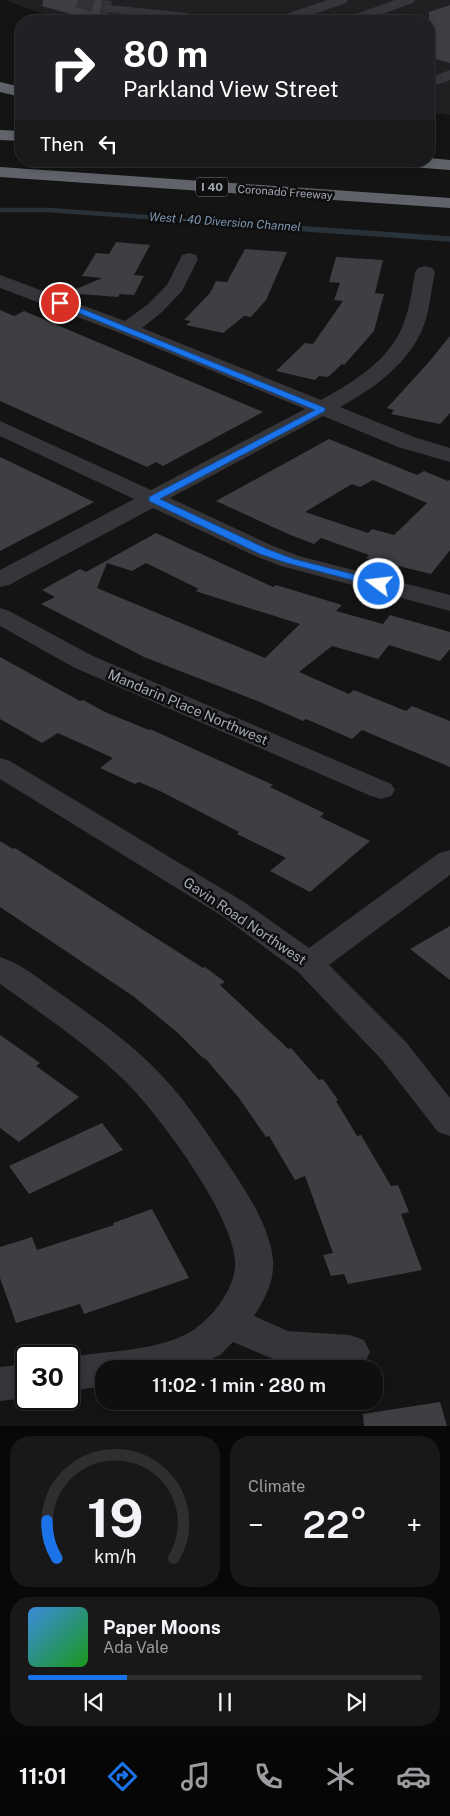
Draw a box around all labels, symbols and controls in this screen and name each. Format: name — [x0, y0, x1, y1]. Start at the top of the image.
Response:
text: 80 m — [123, 34, 208, 75]
icon: right — [40, 35, 105, 100]
text: Parkland View Street — [123, 76, 339, 102]
icon: left — [94, 130, 122, 158]
text: Then — [40, 133, 84, 155]
road number: I 40 — [196, 178, 228, 196]
street label: Coronado Freeway — [237, 183, 333, 201]
water label: West I-40 Diversion Channel — [149, 210, 301, 234]
pin — [39, 282, 81, 324]
icon: arrive — [46, 289, 74, 317]
position arrow — [352, 557, 404, 609]
street label: Mandarin Place Northwest — [106, 666, 270, 748]
street label: Gavin Road Northwest — [181, 874, 309, 968]
speed limit sign: 30 — [15, 1345, 80, 1410]
text: 11:02 · 1 min · 280 m — [152, 1374, 326, 1396]
text: Climate — [248, 1477, 305, 1496]
text: 19 — [87, 1488, 143, 1549]
text: 22° — [303, 1502, 367, 1547]
text: − — [248, 1508, 264, 1541]
text: + — [406, 1508, 422, 1541]
text: km/h — [94, 1546, 136, 1567]
text: Paper Moons — [103, 1616, 221, 1638]
text: Ada Vale — [103, 1638, 168, 1657]
icon: previous — [80, 1688, 108, 1716]
icon: pause — [211, 1688, 239, 1716]
icon: next — [342, 1688, 370, 1716]
icon: directions — [105, 1759, 140, 1794]
icon: music — [178, 1759, 213, 1794]
icon: phone — [251, 1759, 286, 1794]
icon: climate — [323, 1759, 358, 1794]
icon: car — [396, 1759, 431, 1794]
text: 11:01 — [19, 1763, 67, 1789]

